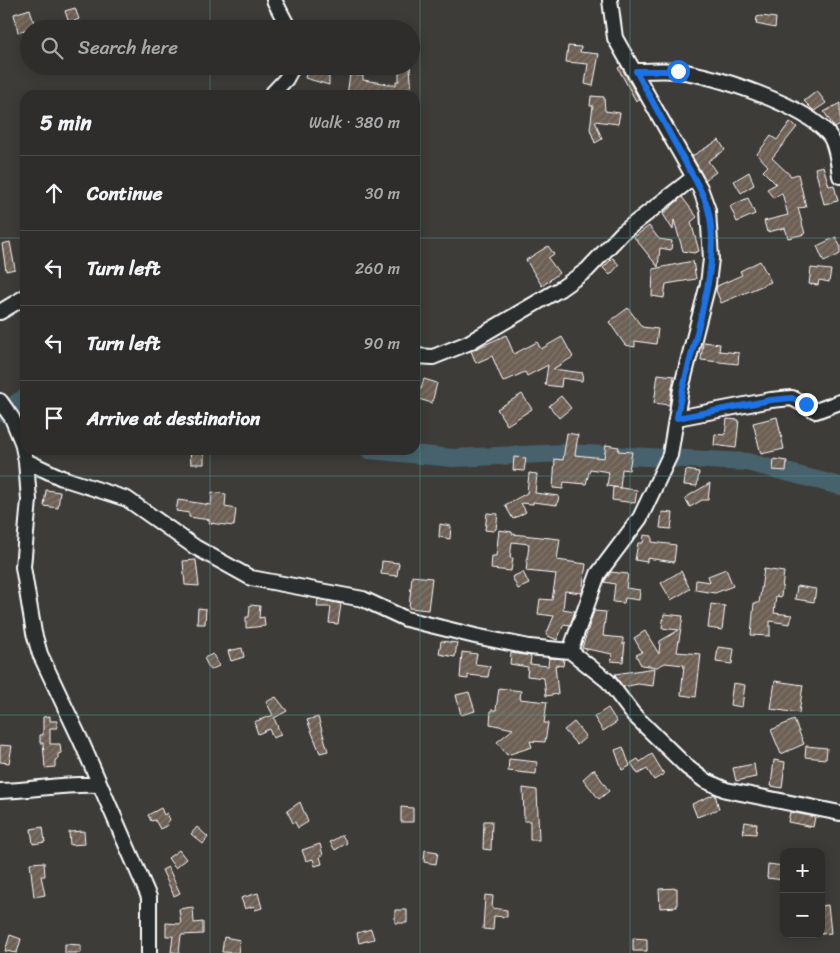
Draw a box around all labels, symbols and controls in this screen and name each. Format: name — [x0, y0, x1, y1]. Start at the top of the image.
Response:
search box — [20, 20, 420, 75]
text: Search here — [78, 31, 178, 64]
icon: search — [38, 34, 66, 62]
route start — [667, 60, 690, 83]
text: 5 min — [40, 104, 92, 142]
text: Walk · 380 m — [309, 108, 400, 137]
text: Continue — [87, 177, 163, 210]
icon: ahead — [40, 179, 68, 207]
text: 30 m — [365, 179, 400, 208]
text: Turn left — [87, 252, 160, 285]
icon: left — [40, 254, 68, 282]
text: 260 m — [355, 254, 400, 283]
text: Turn left — [87, 327, 160, 360]
icon: left — [40, 329, 68, 357]
text: 90 m — [364, 329, 400, 358]
route end — [795, 393, 818, 416]
text: Arrive at destination — [87, 402, 260, 435]
icon: arrive — [40, 404, 68, 432]
map controls — [780, 848, 825, 938]
button: + — [780, 848, 825, 893]
button: − — [780, 893, 825, 938]

